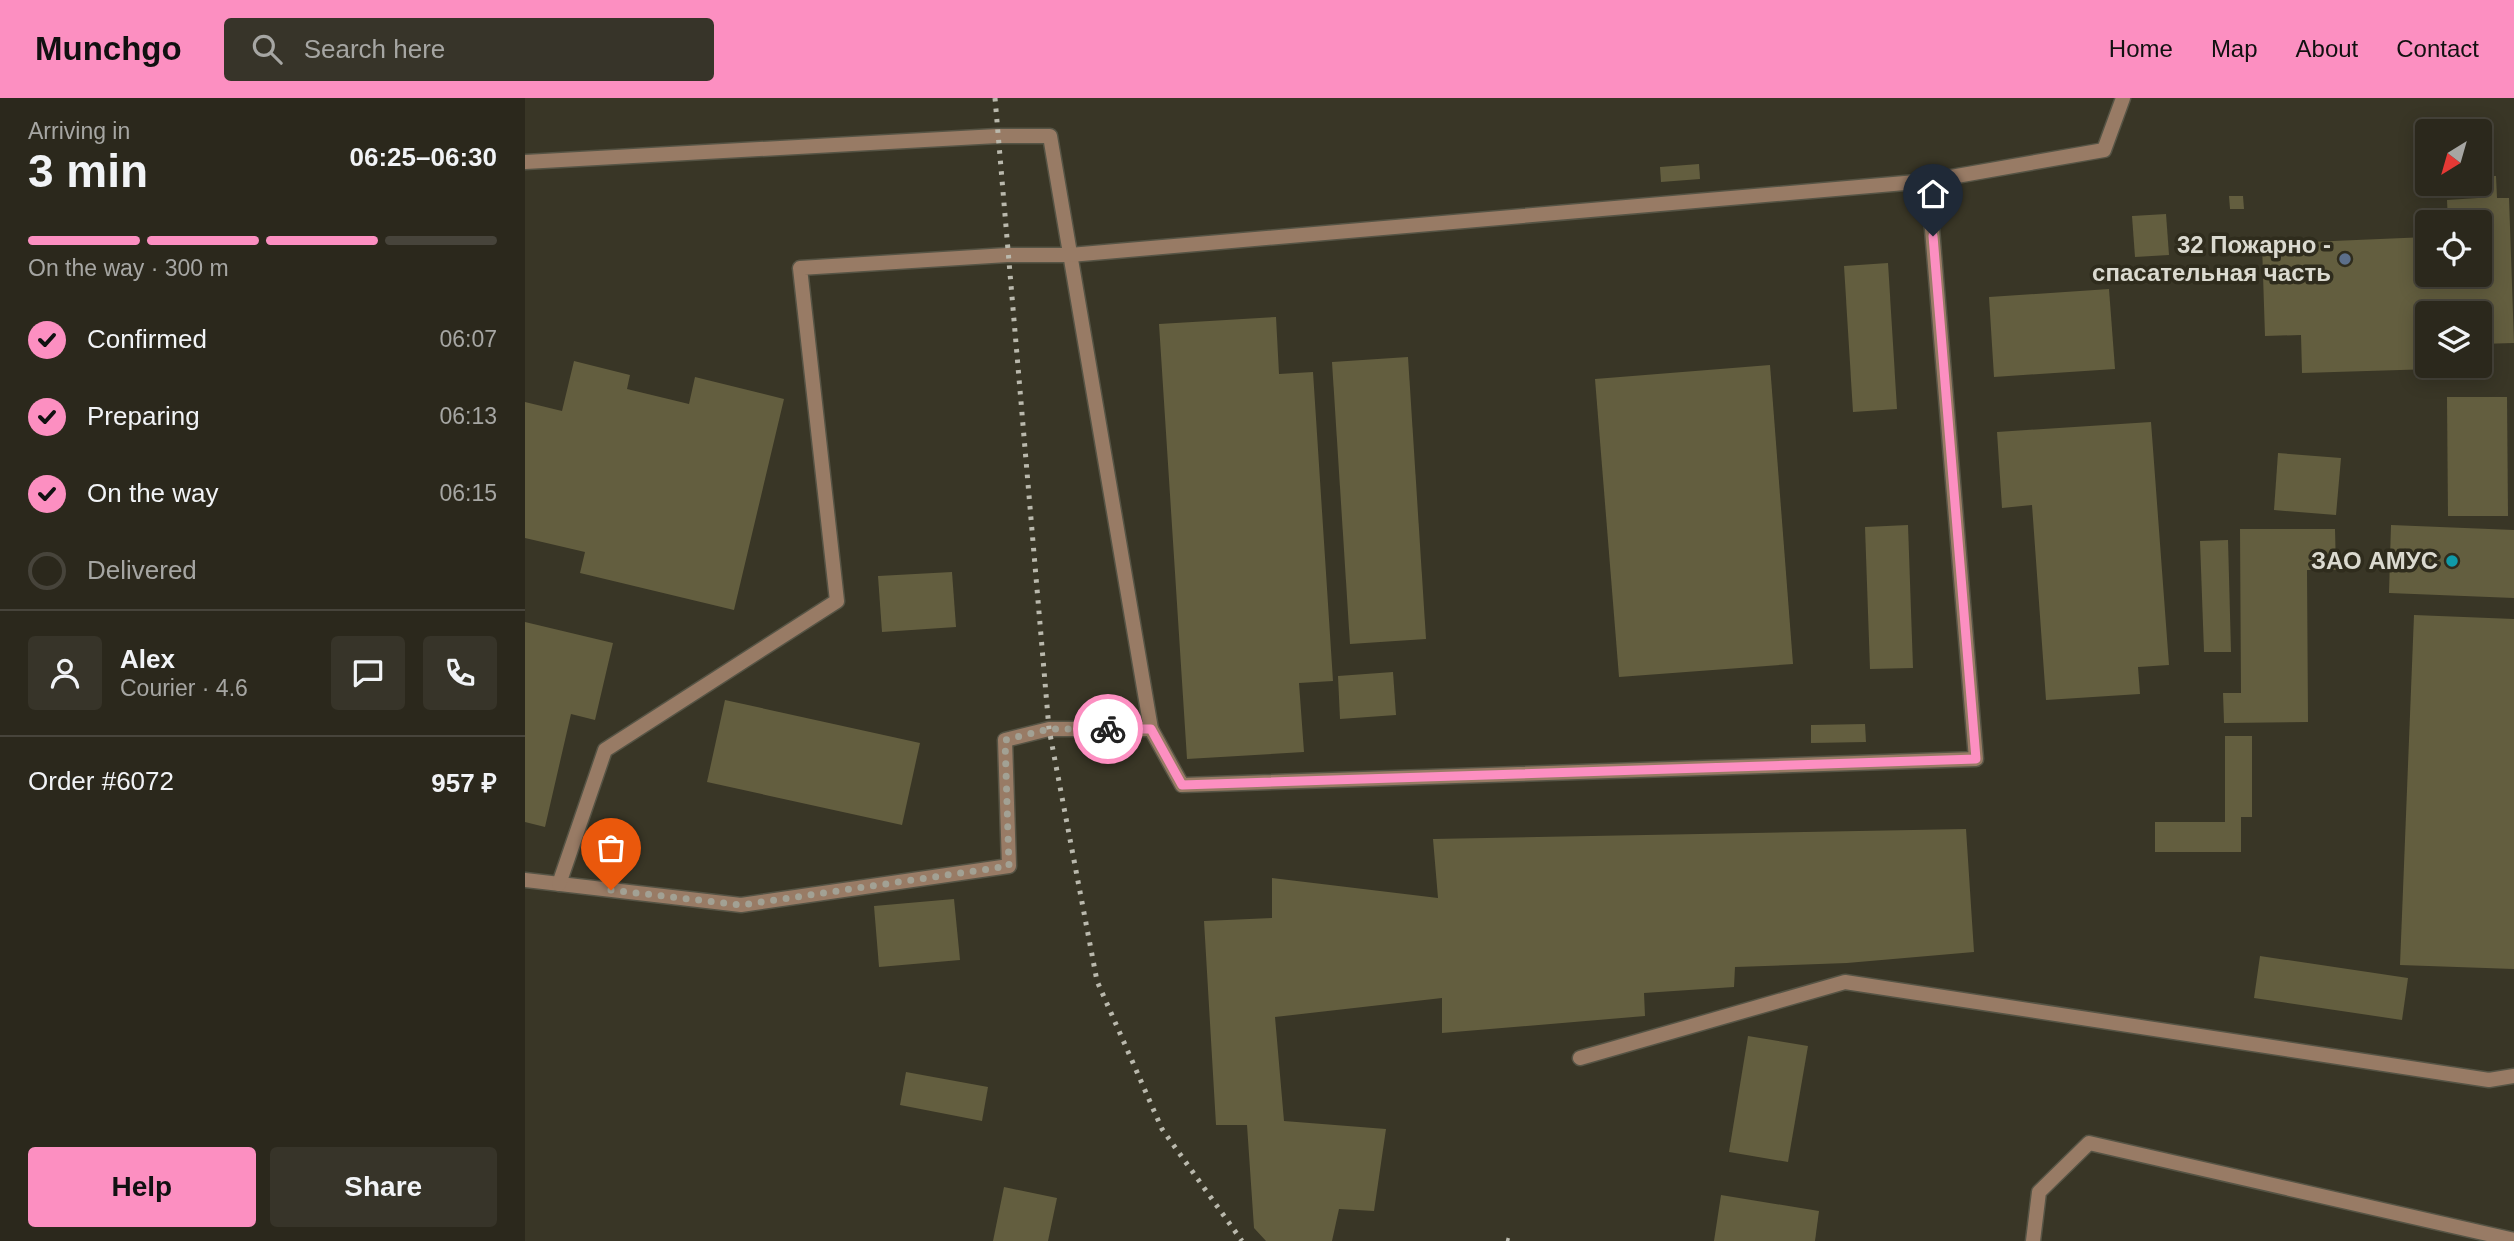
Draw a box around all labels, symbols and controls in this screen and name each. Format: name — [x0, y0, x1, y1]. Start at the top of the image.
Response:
search box — [224, 18, 714, 81]
text: Munchgo — [35, 30, 182, 67]
icon: search — [248, 30, 286, 68]
text: Search here — [304, 34, 445, 64]
text: Home — [2109, 35, 2173, 62]
text: Map — [2211, 35, 2258, 62]
text: About — [2296, 35, 2358, 62]
text: Contact — [2396, 35, 2479, 62]
text: Arriving in — [28, 118, 130, 144]
north arrow — [2415, 119, 2492, 196]
map controls — [2415, 119, 2492, 378]
text: 06:25–06:30 — [350, 142, 497, 172]
text: 3 min — [28, 145, 148, 197]
pin — [1903, 164, 1963, 236]
icon: home — [1914, 175, 1952, 213]
button: locate — [2415, 210, 2492, 287]
place label: 32 Пожарно - спасательная часть — [2092, 231, 2331, 286]
marker: 32 Пожарно - спасательная часть — [2337, 251, 2353, 267]
text: On the way · 300 m — [28, 255, 229, 281]
button: layers — [2415, 301, 2492, 378]
icon: check — [28, 321, 66, 359]
text: Confirmed — [87, 324, 207, 354]
text: 06:07 — [439, 326, 497, 352]
icon: check — [28, 398, 66, 436]
text: Preparing — [87, 401, 200, 431]
text: 06:13 — [439, 403, 497, 429]
icon: check — [28, 475, 66, 513]
text: On the way — [87, 478, 219, 508]
text: 06:15 — [439, 480, 497, 506]
place label: ЗАО АМУС — [2311, 547, 2438, 574]
marker: ЗАО АМУС — [2444, 553, 2460, 569]
text: Delivered — [87, 555, 197, 585]
button: person — [28, 636, 102, 710]
button: chat — [331, 636, 405, 710]
button: phone — [423, 636, 497, 710]
text: Alex — [120, 644, 175, 674]
text: Courier · 4.6 — [120, 675, 248, 701]
courier — [1073, 694, 1143, 764]
icon: bike — [1089, 710, 1127, 748]
text: Order #6072 — [28, 766, 174, 796]
text: 957 ₽ — [431, 768, 497, 798]
pin — [581, 818, 641, 890]
icon: bag — [592, 829, 630, 867]
button: Help — [28, 1147, 256, 1227]
button: Share — [270, 1147, 497, 1227]

